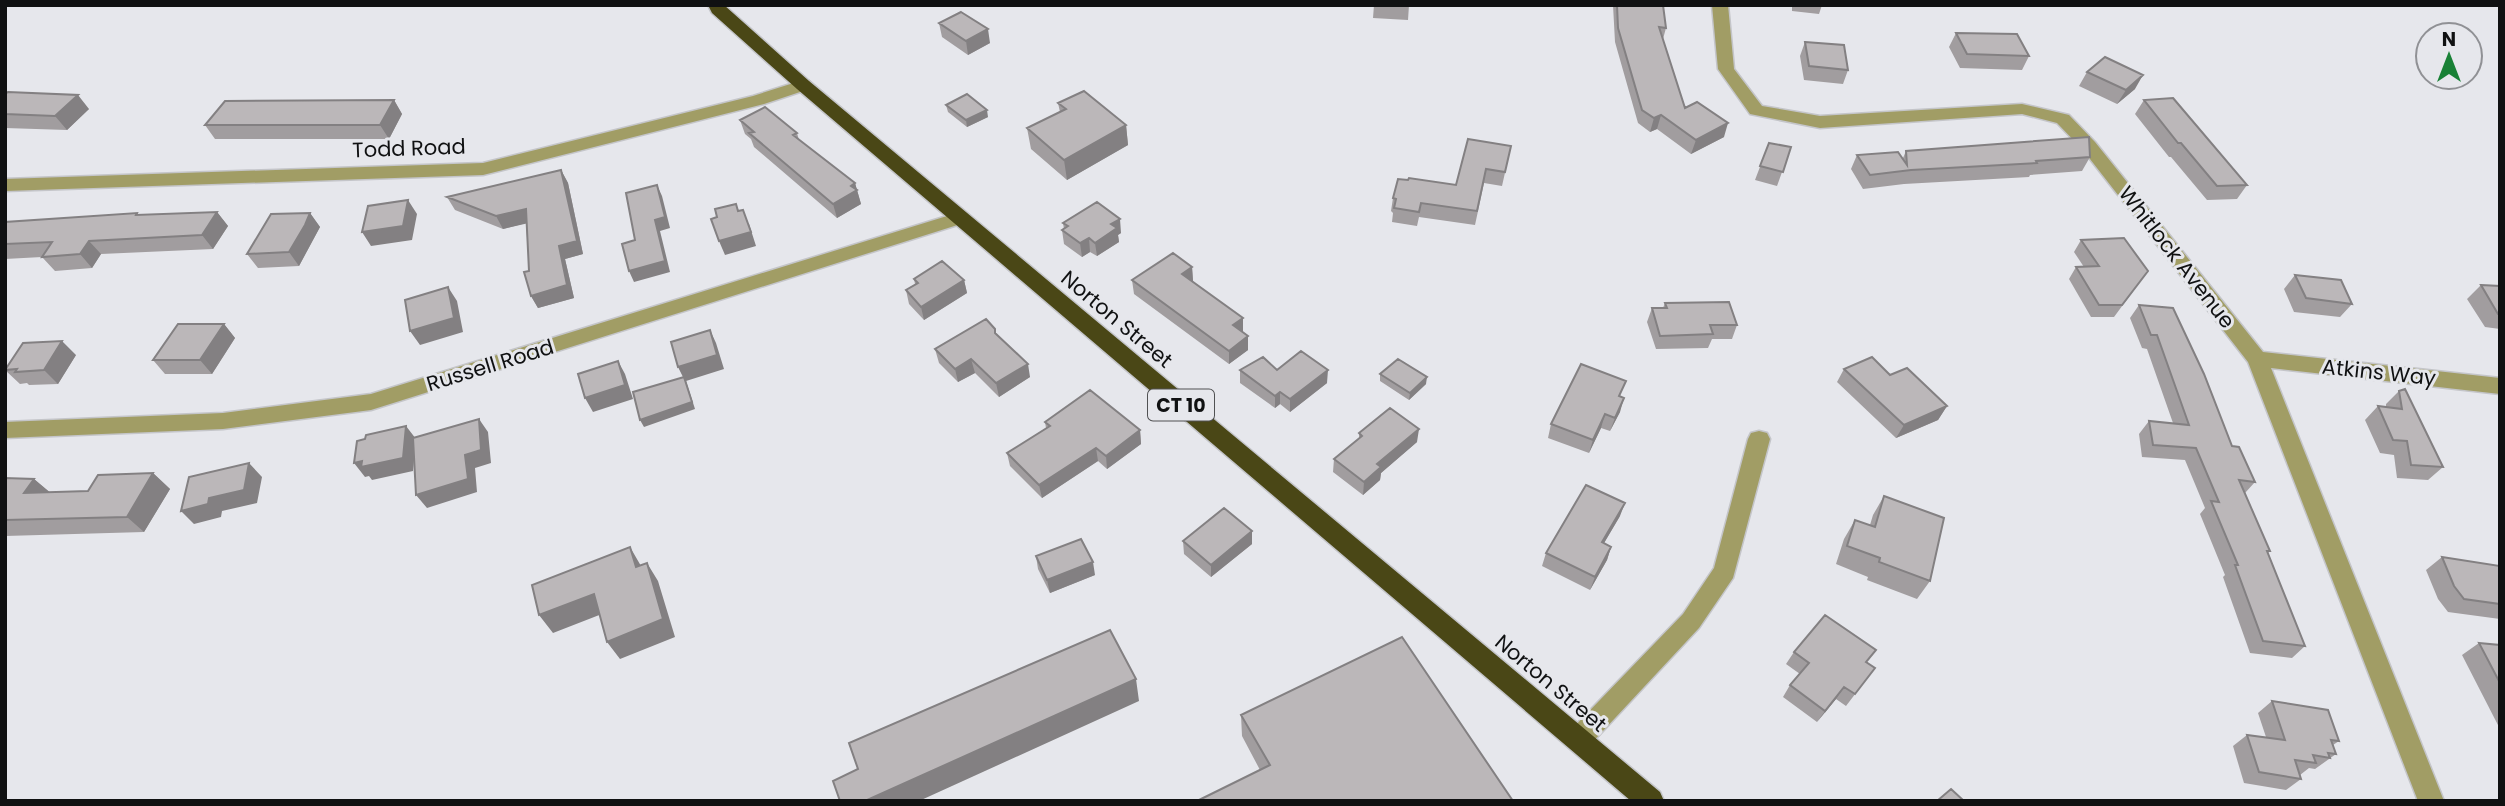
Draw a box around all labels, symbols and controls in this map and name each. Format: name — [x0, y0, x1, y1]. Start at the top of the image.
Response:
north arrow — [2414, 21, 2484, 91]
text: N — [2442, 26, 2456, 53]
street label: Todd Road — [352, 132, 466, 164]
street label: Whitlock Avenue — [2112, 180, 2242, 334]
street label: Norton Street — [1055, 264, 1179, 374]
street label: Russell Road — [423, 332, 557, 398]
street label: Atkins Way — [2321, 352, 2438, 392]
road number: CT 10 — [1148, 390, 1214, 420]
street label: Norton Street — [1489, 628, 1613, 738]

